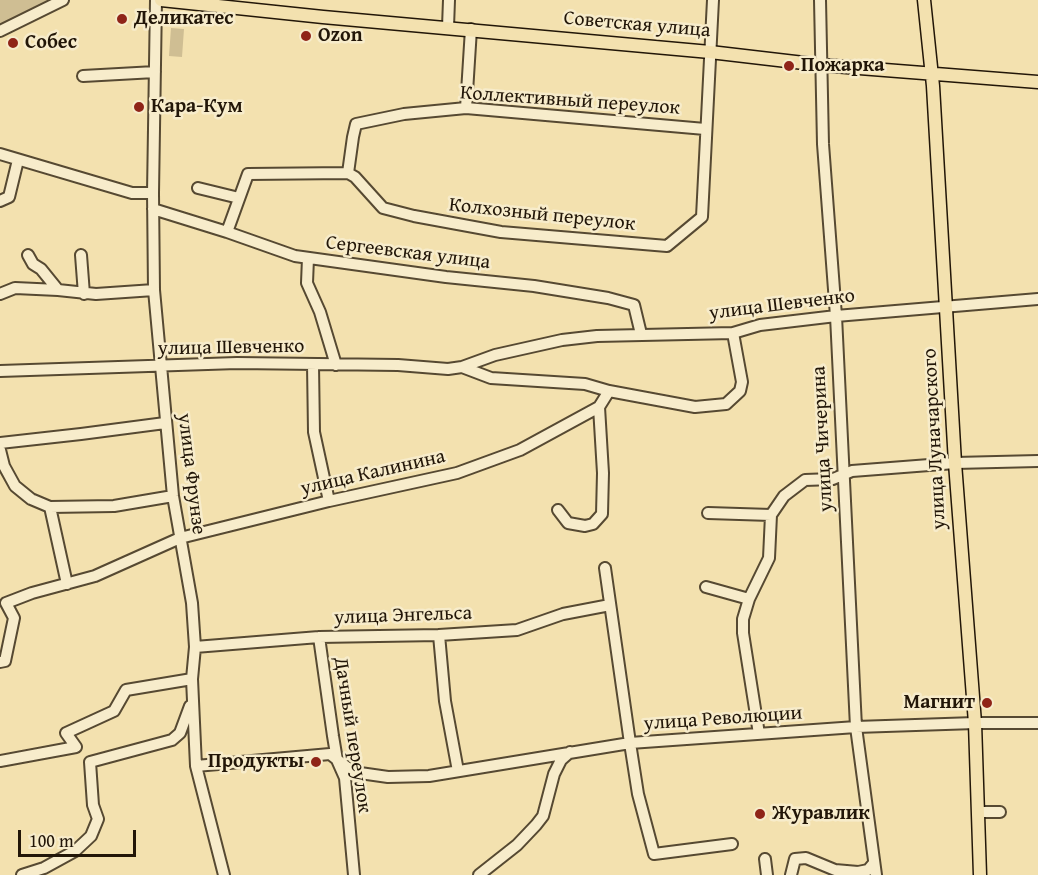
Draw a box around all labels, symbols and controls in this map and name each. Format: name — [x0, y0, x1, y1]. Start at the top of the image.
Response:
place label: Деликатес — [134, 7, 234, 31]
street label: Советская улица — [563, 7, 711, 43]
marker: Деликатес — [115, 12, 129, 26]
place label: Ozon — [318, 24, 363, 48]
marker: Ozon — [299, 29, 313, 43]
place label: Собес — [25, 31, 77, 55]
marker: Собес — [6, 36, 20, 50]
place label: Пожарка — [801, 54, 884, 78]
marker: Пожарка — [782, 59, 796, 73]
street label: Коллективный переулок — [459, 81, 681, 121]
place label: Кара-Кум — [151, 95, 243, 119]
marker: Кара-Кум — [132, 100, 146, 114]
street label: Колхозный переулок — [448, 193, 636, 237]
street label: Сергеевская улица — [324, 231, 492, 275]
street label: улица Шевченко — [708, 284, 856, 326]
street label: улица Шевченко — [157, 335, 305, 361]
street label: улица Луначарского — [918, 348, 952, 530]
street label: улица Чичерина — [807, 365, 839, 513]
street label: улица Фрунзе — [172, 412, 210, 536]
street label: улица Калинина — [298, 445, 448, 501]
street label: улица Энгельса — [334, 602, 472, 630]
street label: Дачный переулок — [328, 655, 376, 815]
place label: Магнит — [903, 691, 975, 715]
marker: Магнит — [980, 696, 994, 710]
street label: улица Революции — [643, 701, 803, 737]
place label: Продукты — [208, 750, 304, 774]
marker: Продукты — [309, 755, 323, 769]
place label: Журавлик — [772, 802, 870, 826]
marker: Журавлик — [753, 807, 767, 821]
scale bar — [21, 818, 140, 856]
text: 100 m — [29, 827, 74, 854]

